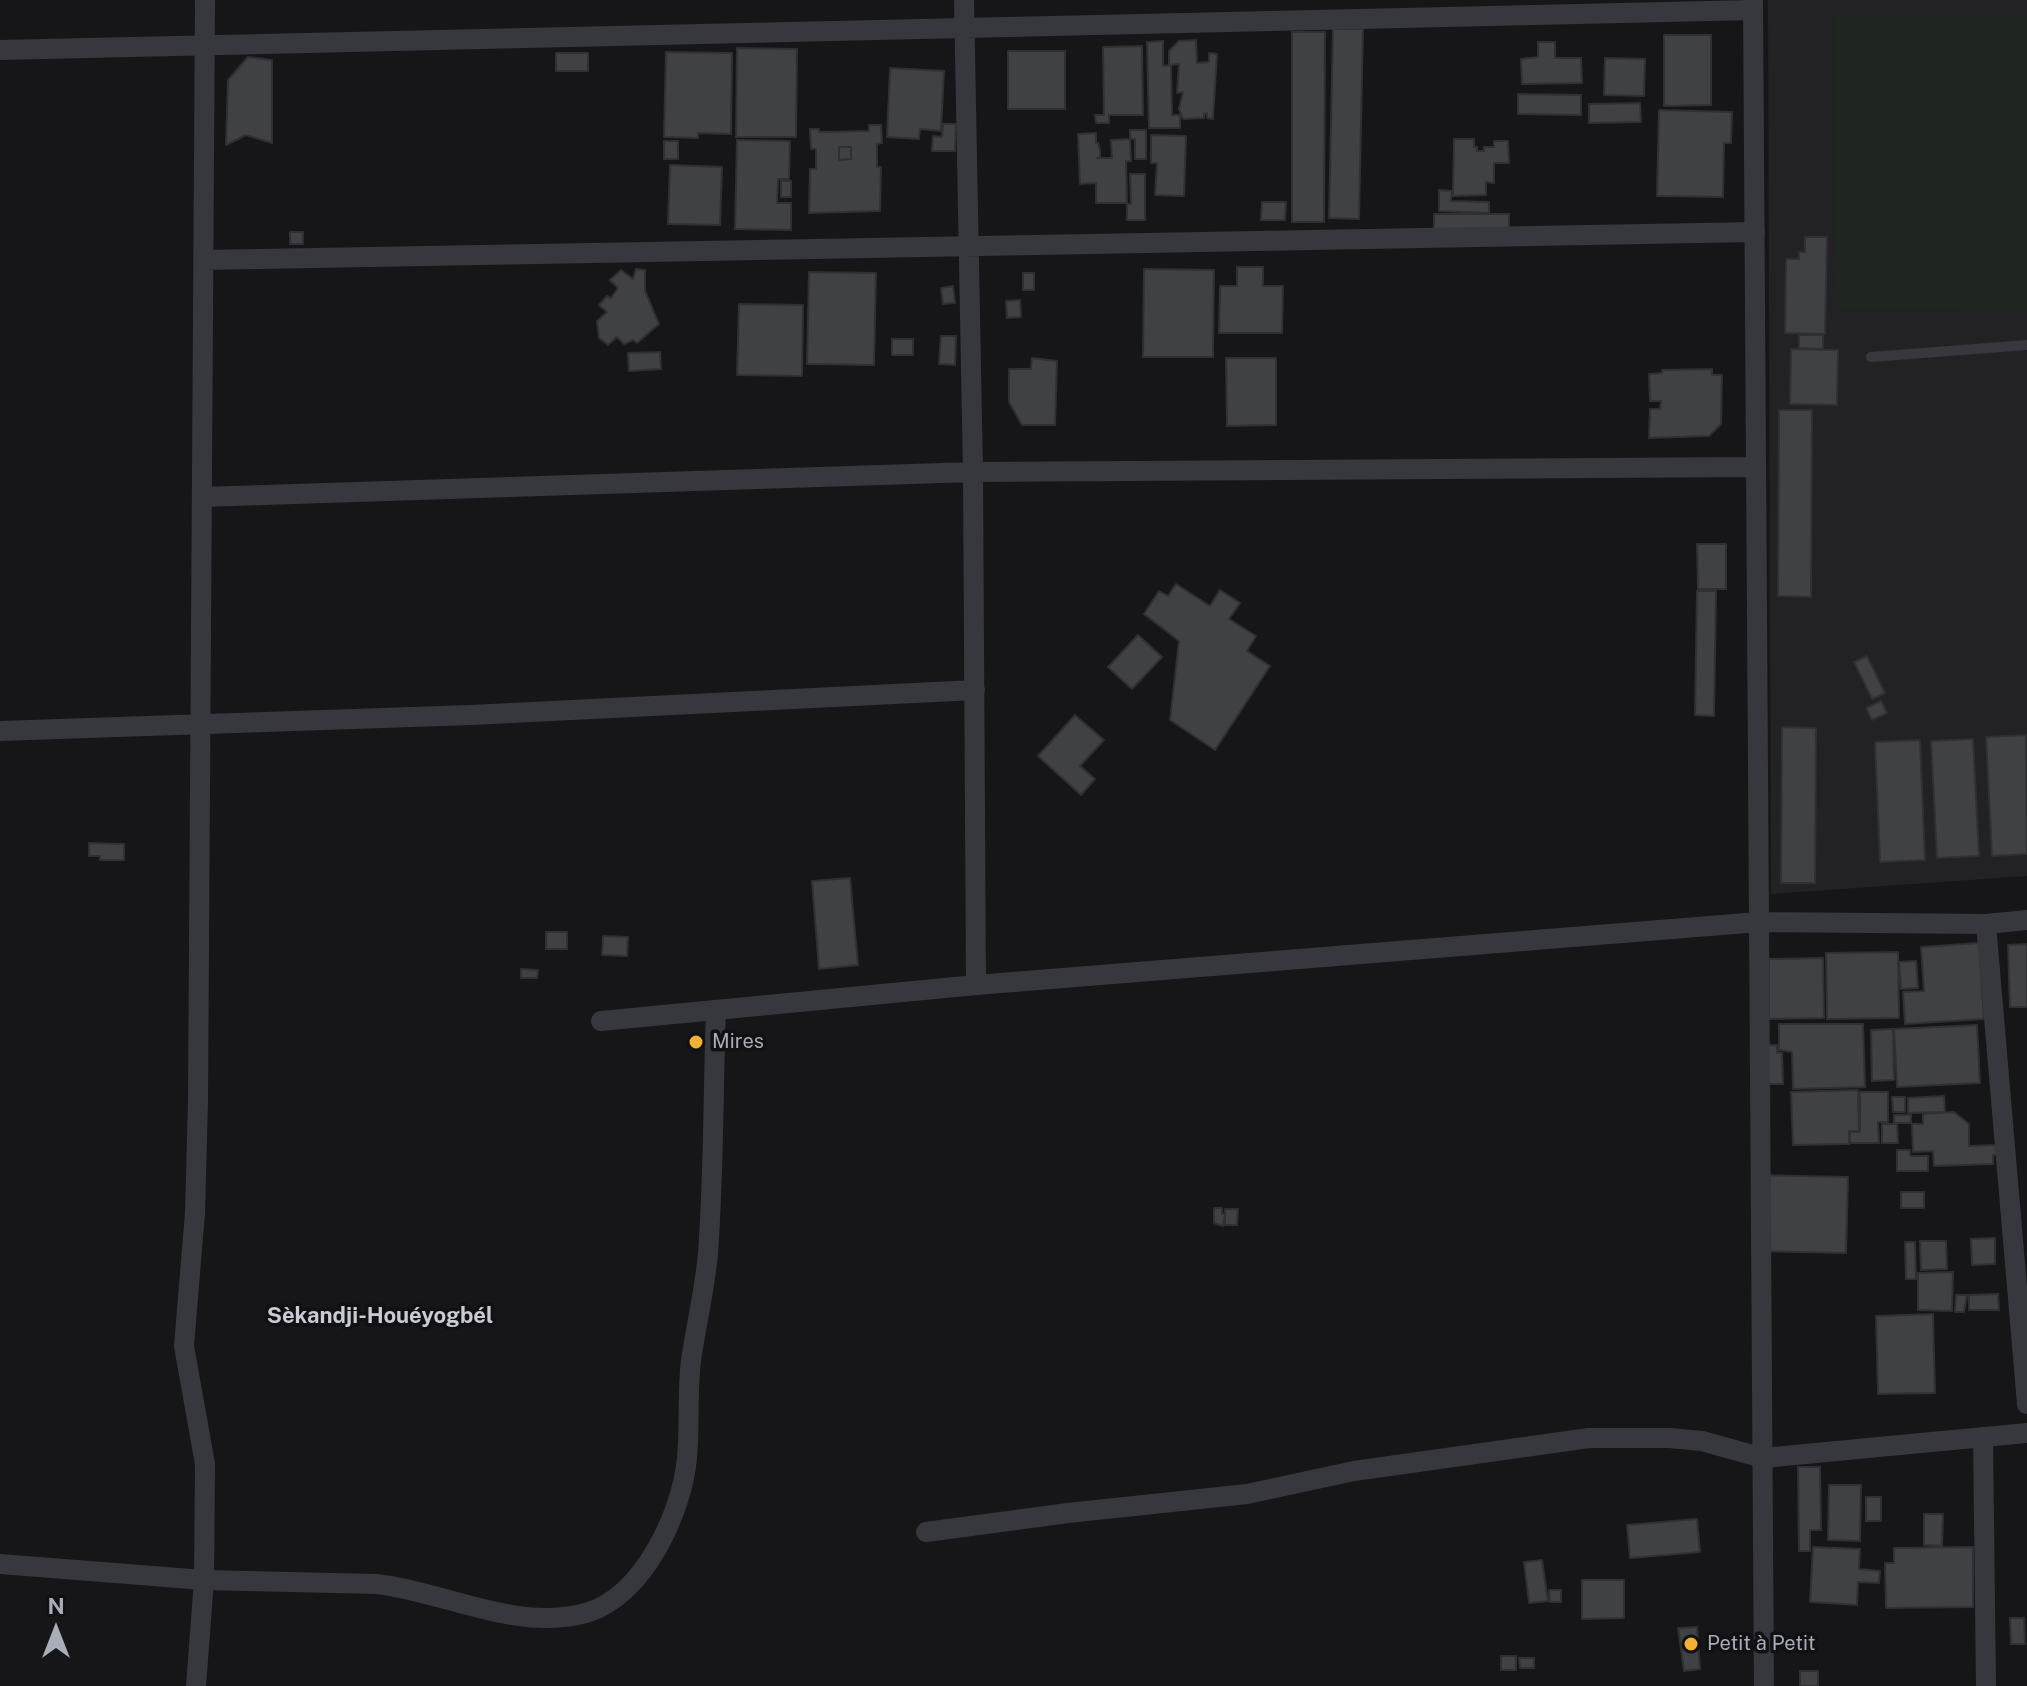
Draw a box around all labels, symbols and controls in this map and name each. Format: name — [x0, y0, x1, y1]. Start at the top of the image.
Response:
place label: Mires — [712, 1030, 764, 1054]
marker: Mires — [687, 1033, 705, 1051]
district label: Sèkandji-Houéyogbél — [267, 1303, 493, 1329]
north arrow — [16, 1590, 96, 1670]
text: N — [47, 1593, 65, 1619]
place label: Petit à Petit — [1707, 1632, 1816, 1656]
marker: Petit à Petit — [1682, 1635, 1700, 1653]

